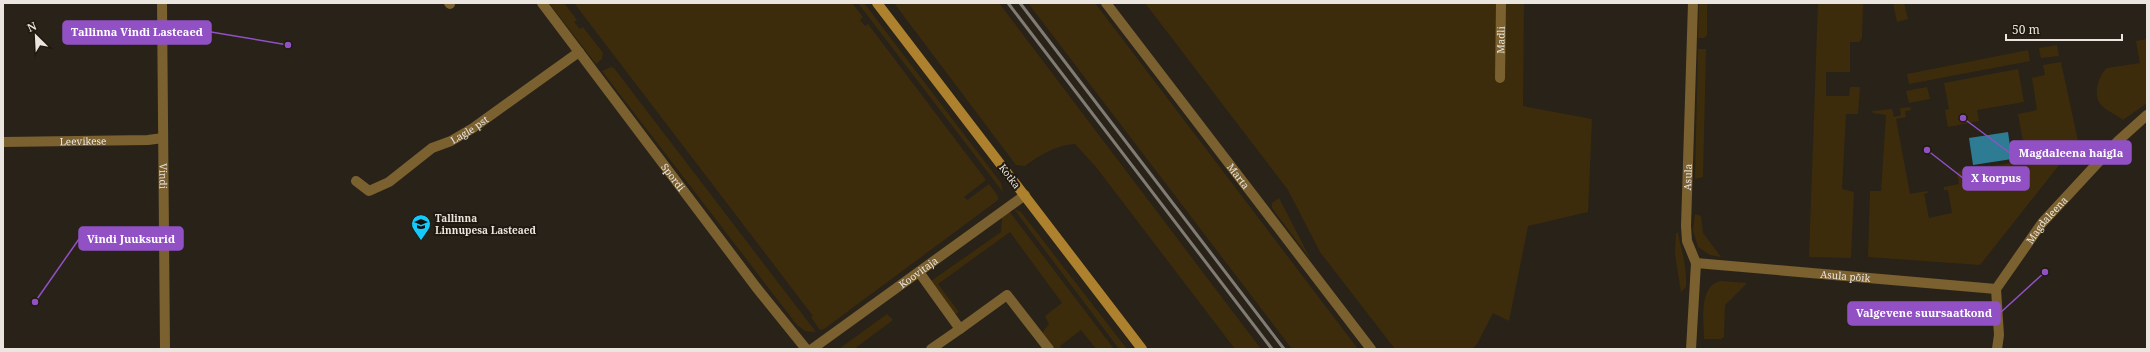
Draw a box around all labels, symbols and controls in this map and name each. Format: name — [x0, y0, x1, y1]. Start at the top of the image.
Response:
north arrow — [16, 16, 56, 56]
scale bar — [2006, 16, 2122, 42]
text: N — [25, 18, 39, 35]
callout: Tallinna Vindi Lasteaed — [63, 21, 211, 44]
text: 50 m — [2012, 21, 2040, 38]
text: Tallinna Vindi Lasteaed — [71, 24, 203, 39]
street label: Madli — [1493, 25, 1508, 54]
street label: Lagle pst — [448, 112, 492, 147]
street label: Leevikese — [59, 134, 107, 148]
callout: Magdaleena haigla — [2010, 141, 2131, 164]
text: Magdaleena haigla — [2019, 145, 2124, 160]
street label: Spordi — [658, 160, 689, 195]
street label: Marta — [1224, 160, 1253, 192]
street label: Kotka — [996, 161, 1024, 192]
street label: Vindi — [156, 163, 171, 190]
street label: Asula — [1680, 163, 1695, 191]
callout: X korpus — [1963, 167, 2029, 190]
text: X korpus — [1971, 170, 2021, 185]
street label: Magdaleena — [2023, 193, 2071, 246]
place label: Tallinna Linnupesa Lasteaed — [435, 211, 536, 237]
school or university icon: Tallinna Linnupesa Lasteaed — [410, 213, 432, 241]
callout: Vindi Juuksurid — [79, 227, 183, 250]
text: Vindi Juuksurid — [87, 231, 175, 246]
street label: Koovitaja — [896, 253, 941, 291]
street label: Asula põik — [1820, 267, 1871, 285]
callout: Valgevene suursaatkond — [1848, 302, 2000, 325]
text: Valgevene suursaatkond — [1856, 305, 1992, 320]

